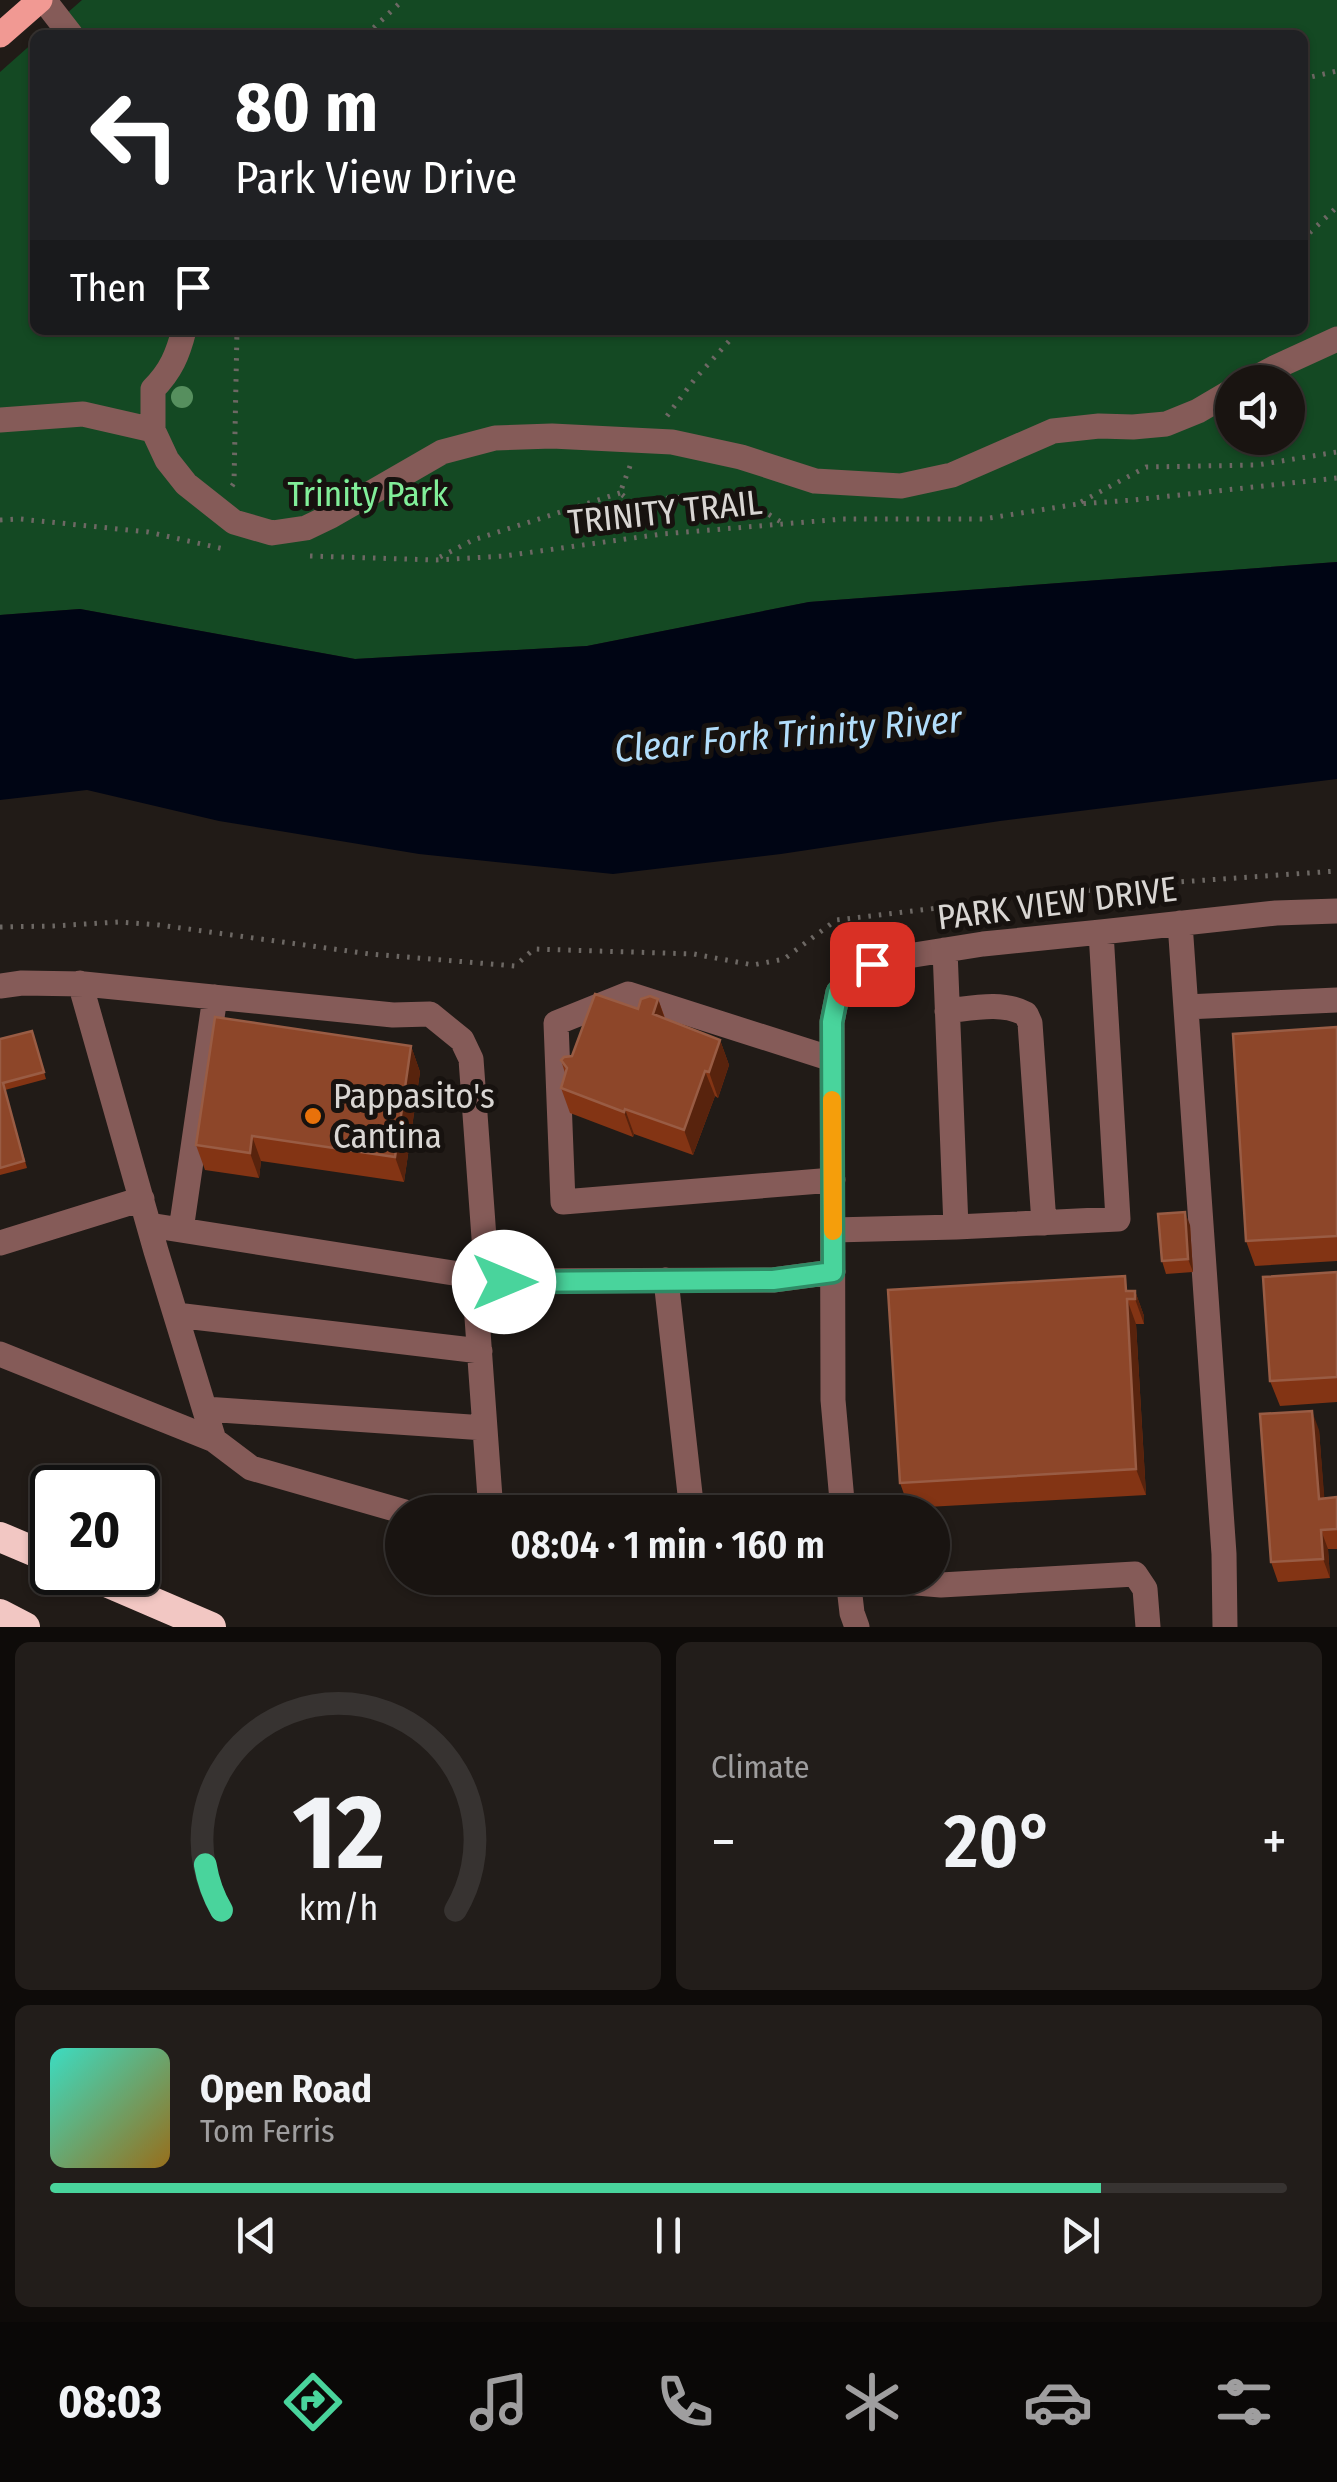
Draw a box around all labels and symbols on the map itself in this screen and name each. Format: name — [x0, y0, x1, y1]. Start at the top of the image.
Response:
park label: Trinity Park — [288, 473, 449, 515]
street label: TRINITY TRAIL — [566, 481, 765, 543]
water label: Clear Fork Trinity River — [612, 696, 965, 772]
street label: PARK VIEW DRIVE — [935, 867, 1179, 939]
pin — [830, 922, 915, 1007]
place label: Pappasito's Cantina — [333, 1075, 495, 1157]
marker: Pappasito's Cantina — [302, 1105, 324, 1127]
position arrow — [452, 1230, 556, 1334]
speed limit sign: 20 — [30, 1465, 160, 1595]

